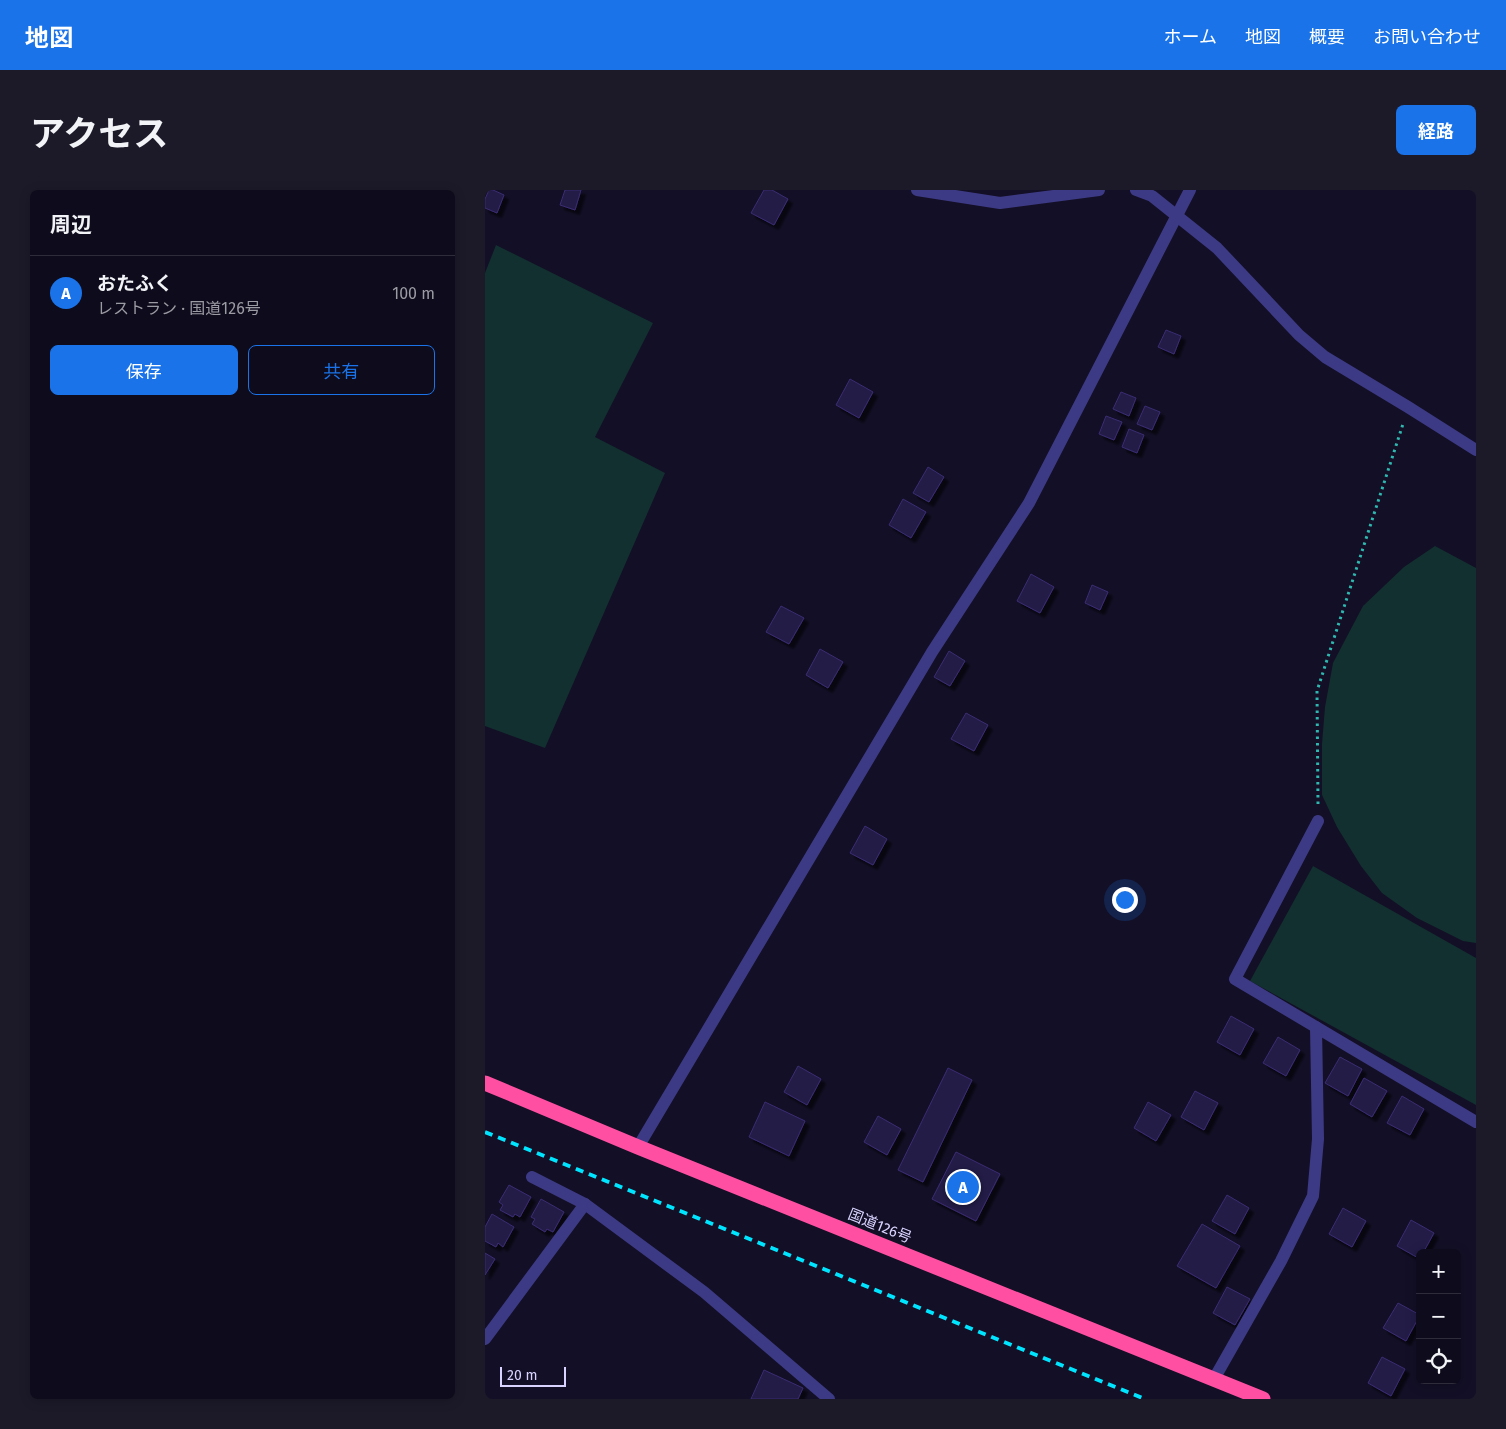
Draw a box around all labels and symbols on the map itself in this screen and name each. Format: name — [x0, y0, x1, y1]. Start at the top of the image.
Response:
your location — [1112, 887, 1138, 913]
pin: A — [947, 1168, 979, 1206]
street label: 国道126号 — [846, 1205, 914, 1247]
scale bar — [500, 1364, 566, 1387]

